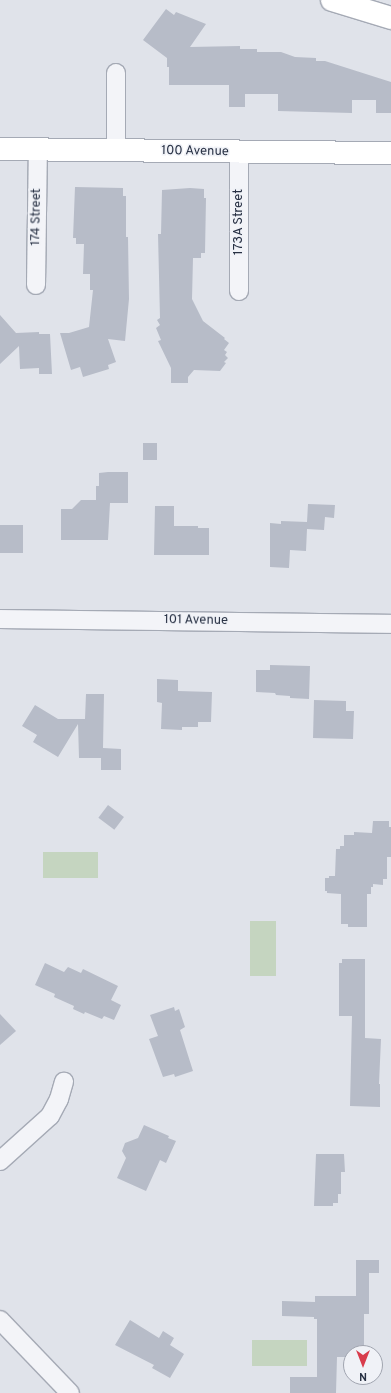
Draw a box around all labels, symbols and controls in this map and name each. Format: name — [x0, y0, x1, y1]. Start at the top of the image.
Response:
street label: 100 Avenue — [161, 144, 229, 160]
street label: 174 Street — [29, 188, 45, 246]
street label: 173A Street — [231, 189, 247, 255]
street label: 101 Avenue — [164, 613, 228, 629]
north arrow — [343, 1345, 383, 1385]
text: N — [359, 1369, 367, 1383]

